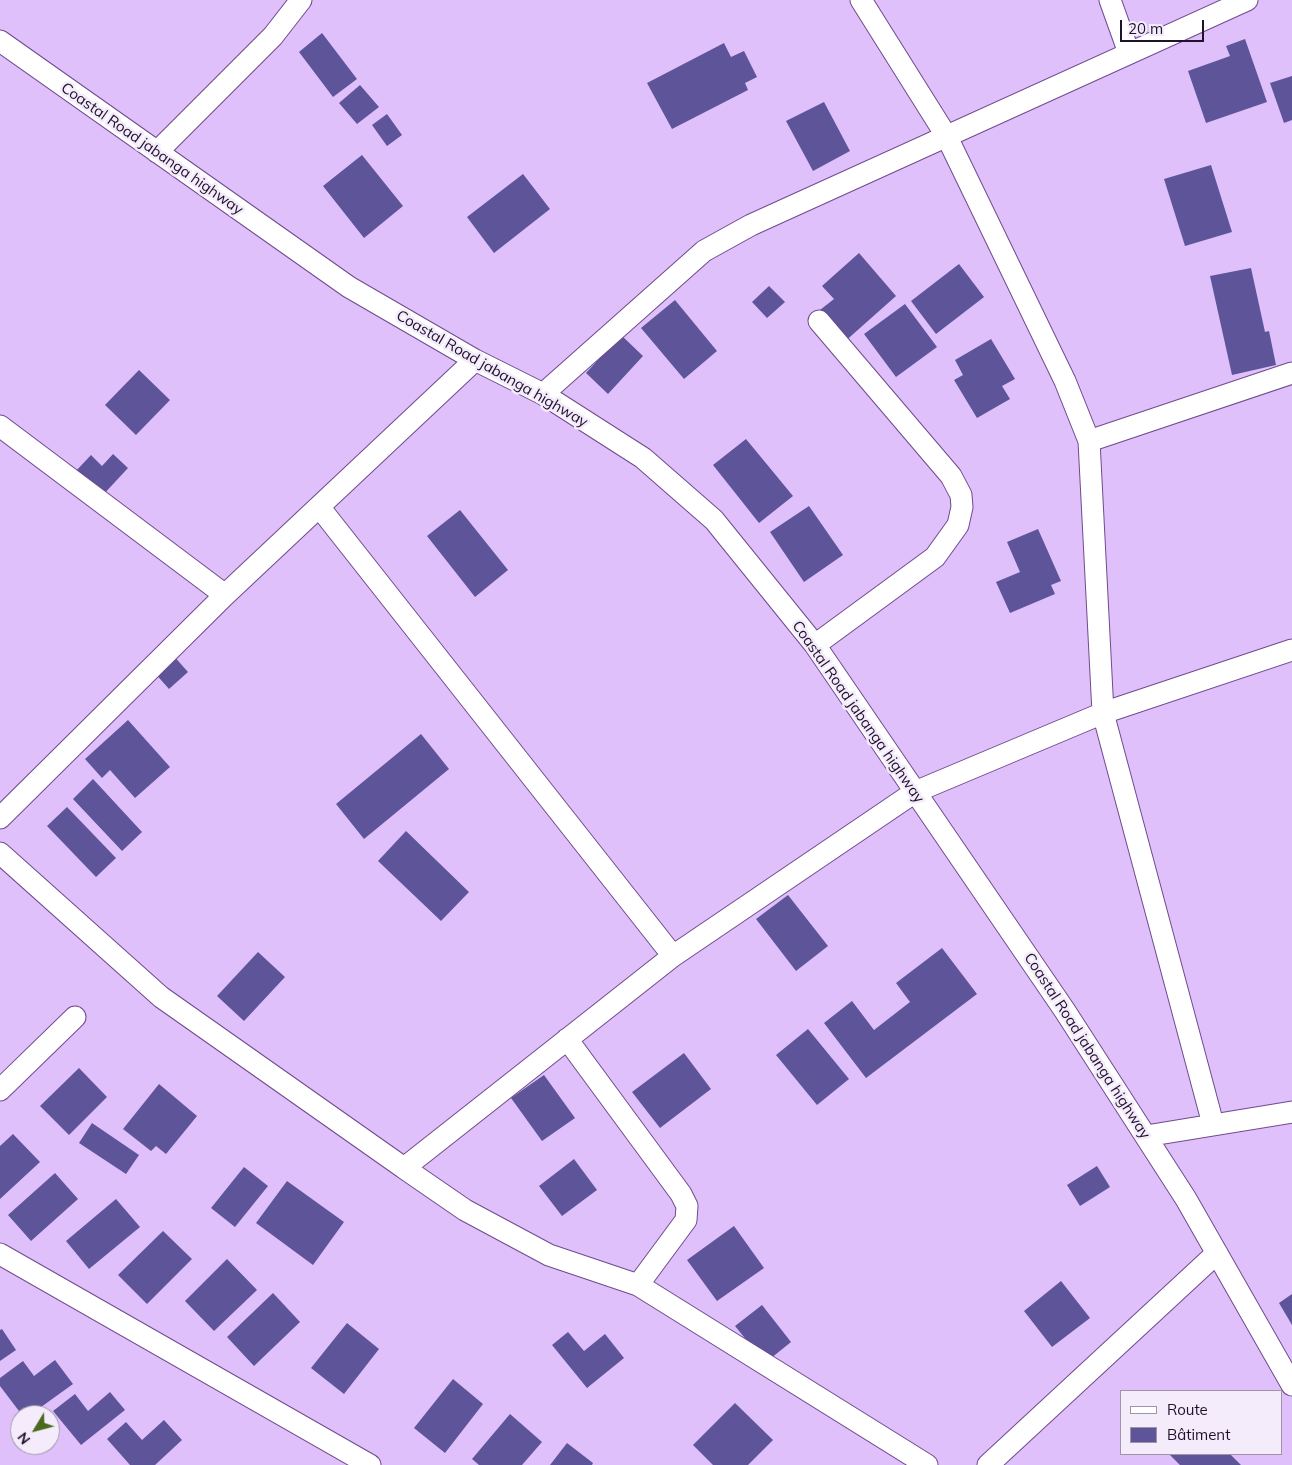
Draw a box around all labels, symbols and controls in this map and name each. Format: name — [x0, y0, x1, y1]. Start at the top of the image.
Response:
scale bar — [1122, 10, 1206, 42]
text: 20 m — [1128, 19, 1163, 38]
street label: Coastal Road jabanga highway — [57, 79, 247, 219]
street label: Coastal Road jabanga highway — [393, 307, 591, 431]
street label: Coastal Road jabanga highway — [788, 617, 928, 807]
street label: Coastal Road jabanga highway — [1020, 950, 1154, 1142]
legend — [1120, 1390, 1282, 1455]
text: Route — [1167, 1400, 1208, 1419]
north arrow — [10, 1405, 60, 1455]
text: Bâtiment — [1167, 1425, 1230, 1444]
text: N — [13, 1429, 34, 1448]

